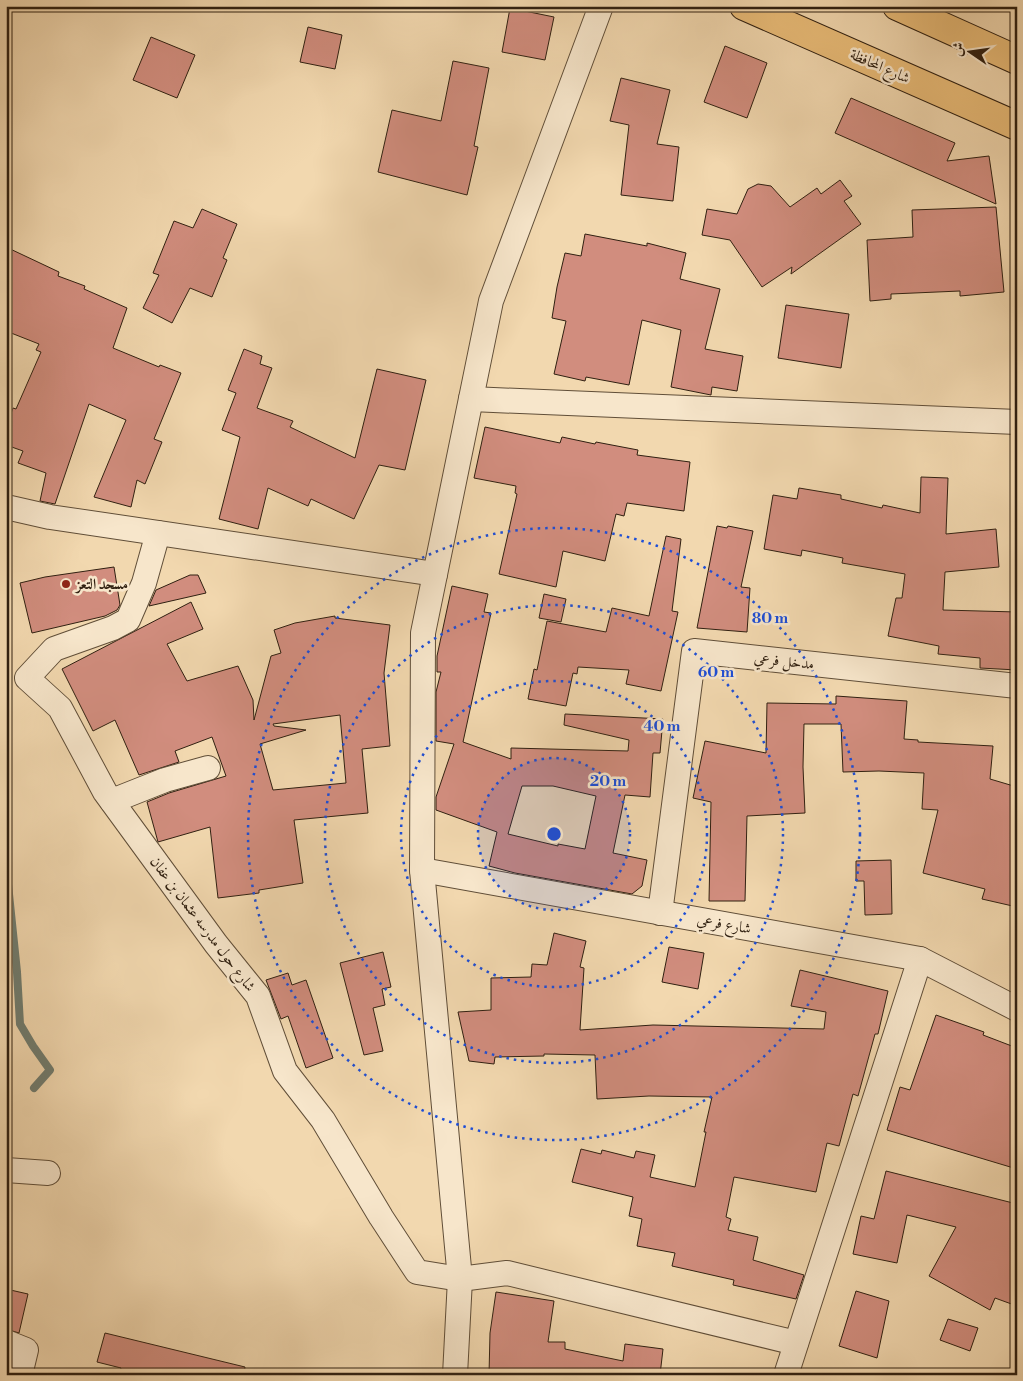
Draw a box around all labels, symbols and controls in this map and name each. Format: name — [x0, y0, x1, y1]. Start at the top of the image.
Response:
north arrow — [946, 28, 996, 78]
text: ش — [948, 40, 969, 58]
street label: شارع المحافظة — [846, 45, 913, 91]
place label: مسجد التعز — [74, 575, 128, 594]
marker: مسجد التعز — [60, 578, 72, 590]
text: 80 m — [752, 609, 789, 628]
street label: مدخل فرعي — [753, 649, 815, 676]
text: 60 m — [698, 663, 735, 682]
text: 40 m — [643, 717, 681, 736]
text: 20 m — [590, 772, 627, 791]
centre of rings — [545, 825, 563, 843]
street label: شارع حول مدرسه عثمان بن عفان — [143, 853, 260, 997]
street label: شارع فرعي — [695, 910, 753, 942]

